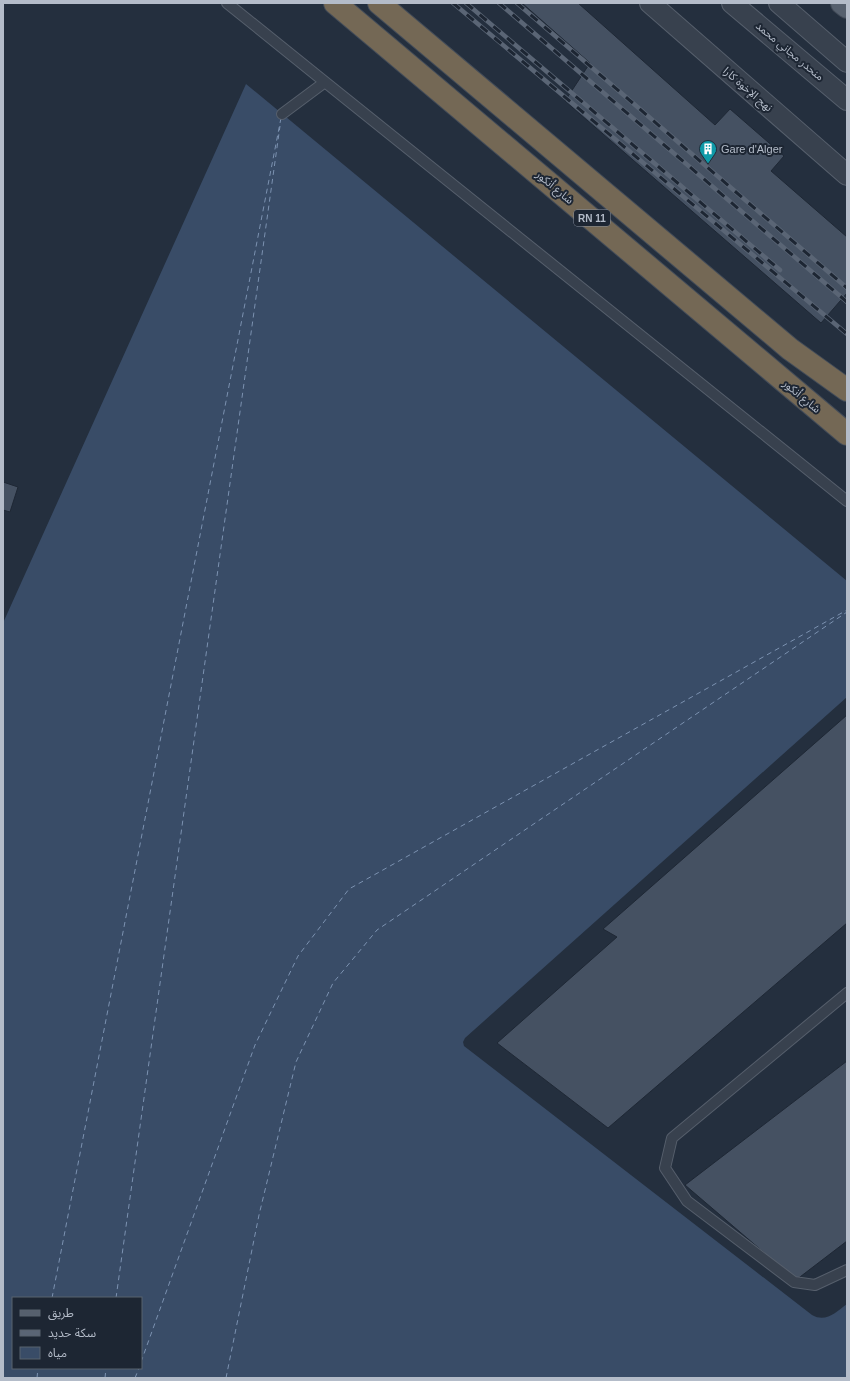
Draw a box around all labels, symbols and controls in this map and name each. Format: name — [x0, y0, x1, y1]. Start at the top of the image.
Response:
street label: منحدر مجاني محمد — [751, 19, 826, 86]
street label: نهج الإخوة كارا — [720, 64, 775, 115]
building icon: Gare d'Alger — [698, 139, 718, 164]
place label: Gare d'Alger — [721, 143, 783, 155]
street label: شارع أنكور — [532, 167, 577, 208]
road number: RN 11 — [574, 210, 610, 226]
street label: شارع أنكور — [779, 376, 824, 417]
legend — [12, 1297, 142, 1369]
text: طريق — [48, 1306, 74, 1321]
text: سكة حديد — [48, 1326, 96, 1340]
text: مياه — [48, 1346, 67, 1360]

